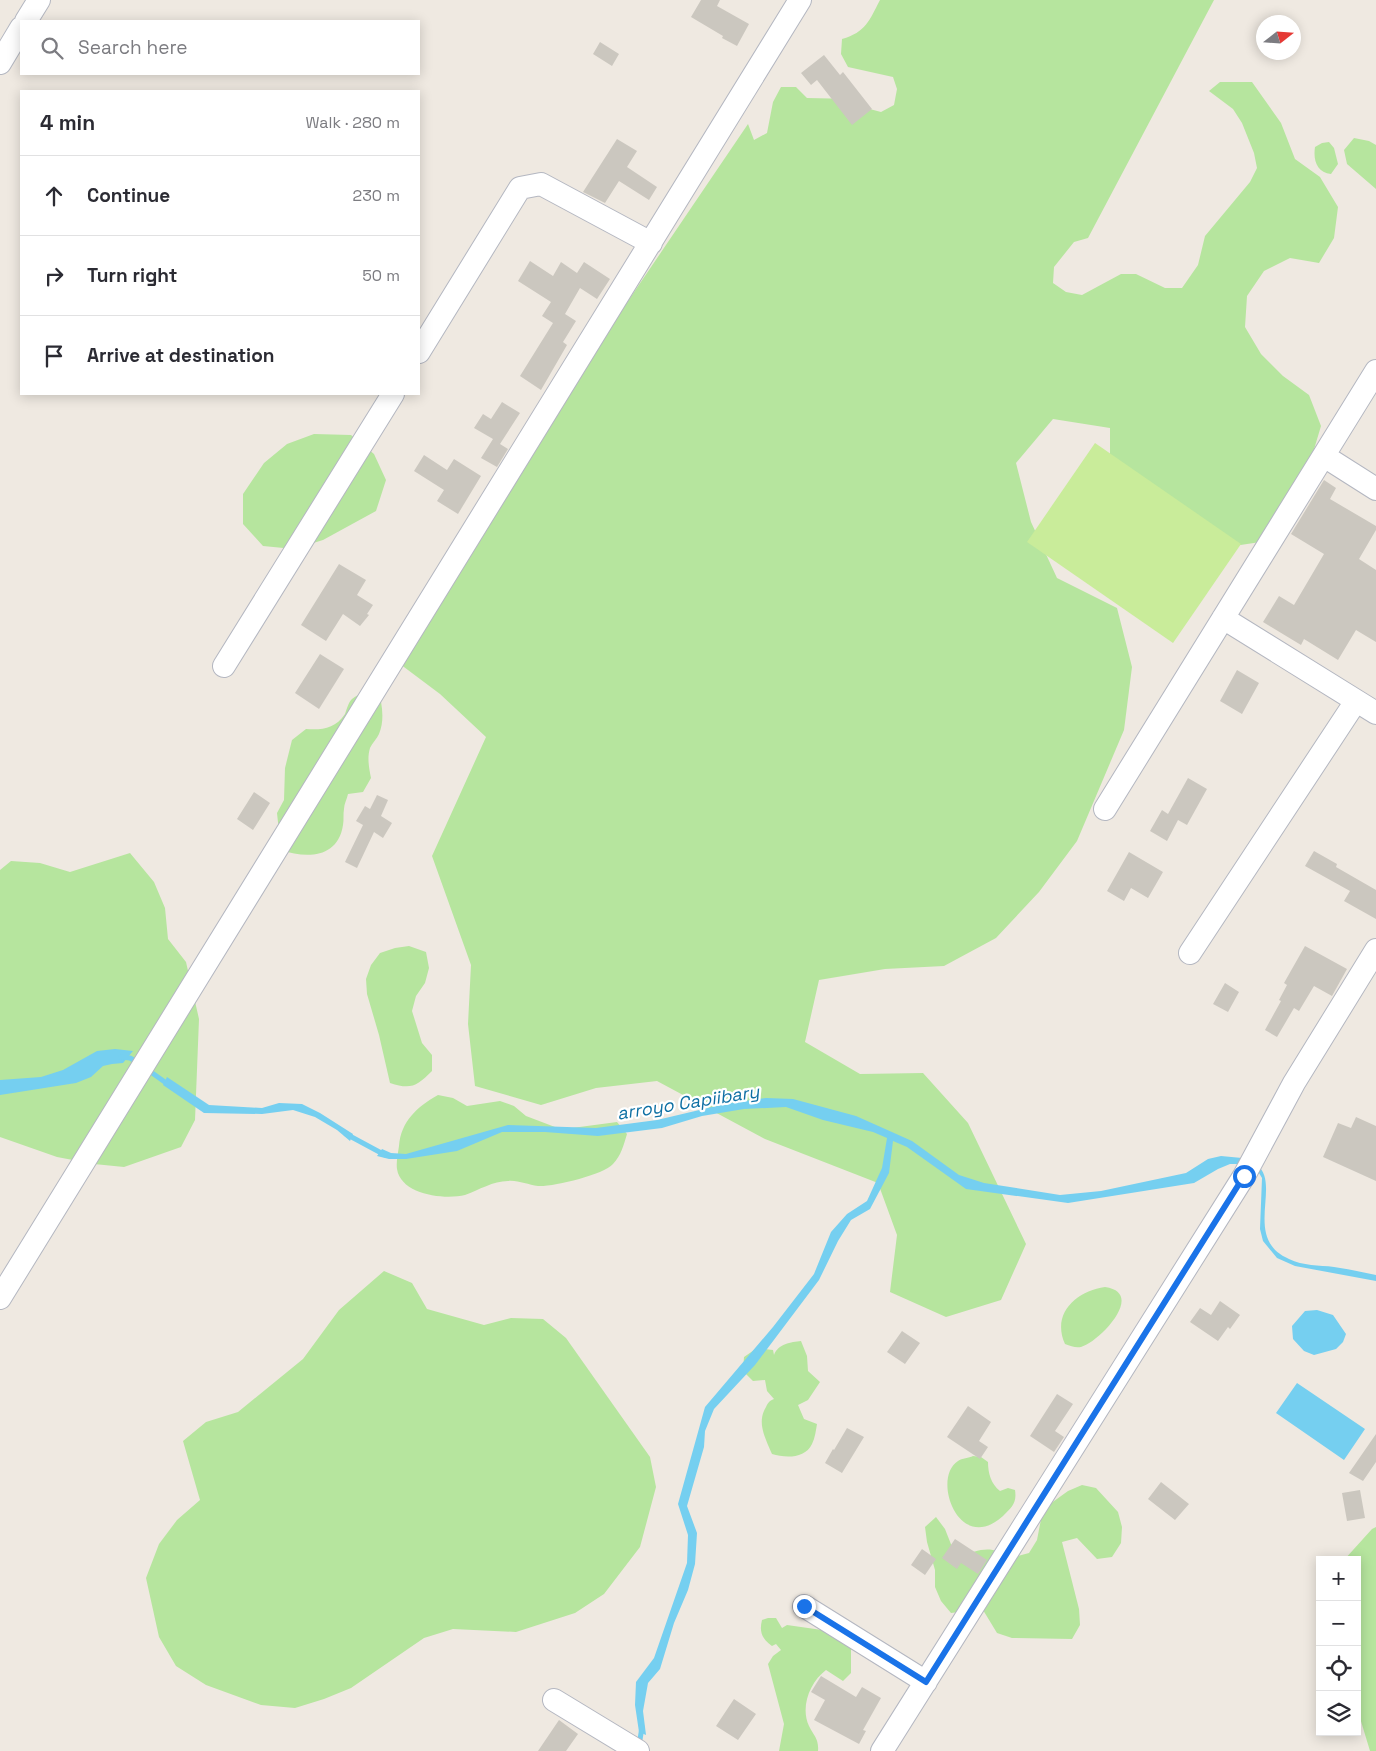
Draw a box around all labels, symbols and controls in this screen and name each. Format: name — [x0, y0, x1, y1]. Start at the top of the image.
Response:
north arrow — [1256, 15, 1301, 60]
search box — [20, 20, 420, 75]
icon: search — [38, 34, 66, 62]
text: Search here — [78, 35, 188, 60]
text: 4 min — [40, 109, 95, 136]
text: Walk · 280 m — [305, 112, 400, 133]
icon: ahead — [40, 182, 68, 210]
text: Continue — [87, 183, 170, 208]
text: 230 m — [353, 185, 400, 206]
icon: right — [40, 262, 68, 290]
text: Turn right — [87, 263, 177, 288]
text: 50 m — [362, 265, 400, 286]
icon: arrive — [40, 342, 68, 370]
text: Arrive at destination — [87, 343, 275, 368]
water label: arroyo Capiibary — [615, 1079, 762, 1125]
route start — [1233, 1165, 1256, 1188]
map controls — [1316, 1556, 1361, 1736]
button: + — [1316, 1556, 1361, 1601]
route end — [793, 1595, 816, 1618]
button: − — [1316, 1601, 1361, 1646]
button: locate — [1316, 1646, 1361, 1691]
button: layers — [1316, 1691, 1361, 1736]

